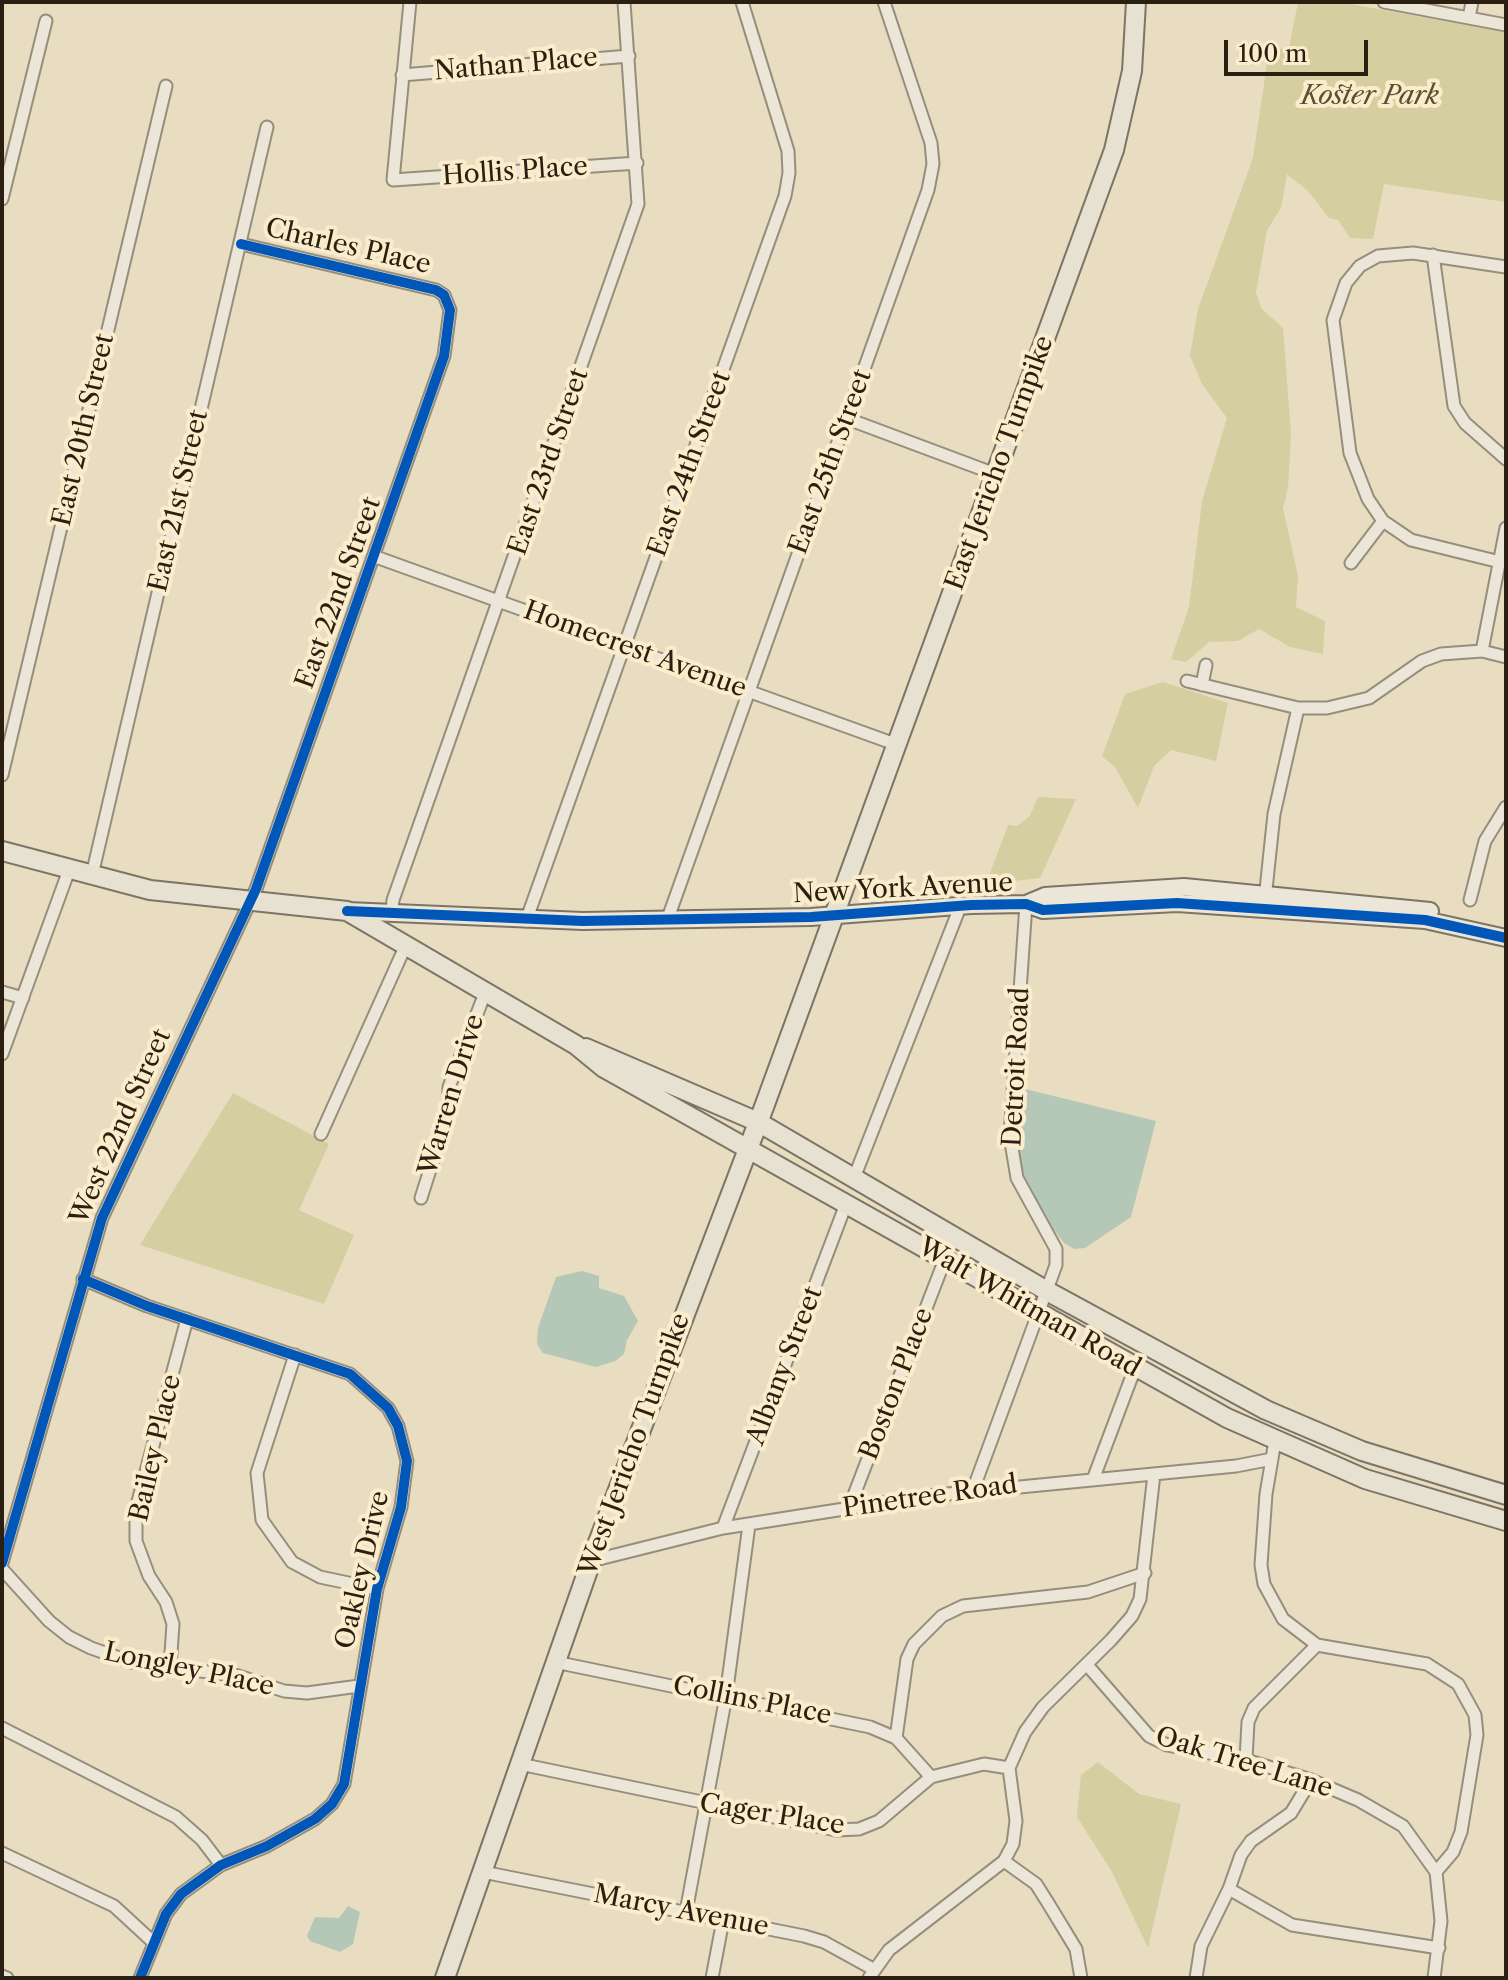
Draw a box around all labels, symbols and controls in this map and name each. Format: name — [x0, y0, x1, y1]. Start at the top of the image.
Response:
scale bar — [1228, 24, 1372, 74]
text: 100 m — [1238, 39, 1307, 68]
street label: Nathan Place — [433, 42, 599, 88]
park label: Koster Park — [1301, 80, 1439, 112]
street label: Hollis Place — [441, 151, 589, 193]
street label: Charles Place — [262, 213, 434, 281]
street label: East 20th Street — [47, 331, 121, 529]
street label: East Jericho Turnpike — [939, 332, 1061, 594]
street label: East 23rd Street — [502, 365, 596, 559]
street label: East 25th Street — [783, 365, 879, 559]
street label: East 24th Street — [642, 367, 738, 561]
street label: East 21st Street — [143, 407, 215, 595]
street label: East 22nd Street — [290, 493, 388, 693]
street label: Homecrest Avenue — [519, 595, 751, 705]
street label: New York Avenue — [792, 868, 1014, 910]
street label: Detroit Road — [997, 986, 1037, 1148]
street label: Warren Drive — [413, 1011, 491, 1179]
street label: West 22nd Street — [64, 1024, 178, 1230]
street label: Walt Whitman Road — [912, 1232, 1146, 1384]
street label: Albany Street — [740, 1282, 830, 1450]
street label: Boston Place — [854, 1304, 940, 1464]
street label: West Jericho Turnpike — [573, 1309, 697, 1581]
street label: Bailey Place — [124, 1372, 188, 1524]
street label: Pinetree Road — [841, 1469, 1019, 1525]
street label: Oakley Drive — [330, 1488, 396, 1652]
street label: Longley Place — [101, 1637, 277, 1703]
street label: Collins Place — [670, 1670, 834, 1732]
street label: Oak Tree Lane — [1152, 1721, 1336, 1805]
street label: Cager Place — [697, 1788, 847, 1842]
street label: Marcy Avenue — [591, 1879, 771, 1943]

